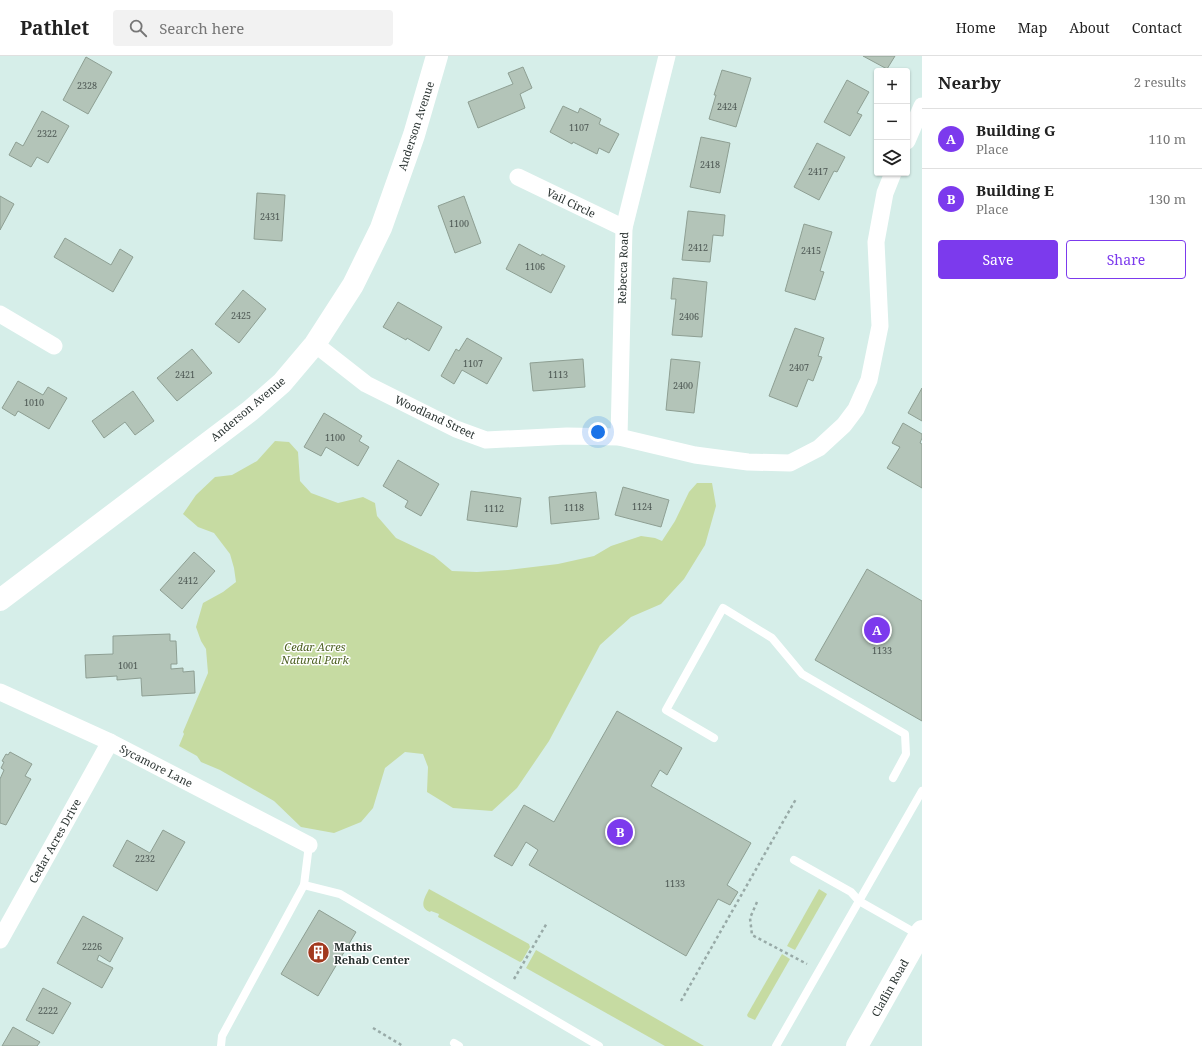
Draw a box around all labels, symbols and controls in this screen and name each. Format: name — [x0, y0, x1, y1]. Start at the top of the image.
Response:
search box — [113, 10, 393, 46]
text: Pathlet — [20, 15, 89, 41]
icon: search — [127, 17, 149, 39]
text: Search here — [159, 18, 244, 38]
text: Home — [956, 18, 996, 37]
text: Map — [1018, 18, 1047, 37]
text: About — [1069, 18, 1110, 37]
text: Contact — [1132, 18, 1182, 37]
map controls — [874, 68, 910, 176]
button: + — [874, 68, 910, 104]
text: Nearby — [938, 71, 1001, 94]
text: 2 results — [1134, 73, 1186, 91]
house number: 2328 — [77, 79, 97, 92]
street label: Anderson Avenue — [394, 79, 437, 173]
house number: 2424 — [717, 100, 737, 113]
button: − — [874, 104, 910, 140]
text: Building G — [976, 120, 1056, 140]
house number: 1107 — [569, 121, 589, 134]
house number: 2322 — [37, 127, 57, 140]
text: A — [946, 130, 956, 148]
text: 110 m — [1149, 130, 1186, 148]
button: layers — [874, 140, 910, 176]
text: Place — [976, 140, 1009, 158]
house number: 2418 — [700, 158, 720, 171]
house number: 2417 — [808, 165, 828, 178]
text: Building E — [976, 180, 1054, 200]
street label: Vail Circle — [544, 184, 598, 221]
text: B — [947, 190, 955, 208]
text: 130 m — [1149, 190, 1186, 208]
text: Place — [976, 200, 1009, 218]
house number: 2431 — [260, 210, 280, 223]
house number: 1100 — [449, 217, 469, 230]
street label: Rebecca Road — [614, 231, 631, 304]
button: Save — [938, 240, 1058, 279]
button: Share — [1066, 240, 1186, 279]
house number: 2412 — [688, 241, 708, 254]
house number: 2415 — [801, 244, 821, 257]
house number: 1106 — [525, 260, 545, 273]
house number: 2425 — [231, 309, 251, 322]
house number: 2406 — [679, 310, 699, 323]
house number: 1107 — [463, 357, 483, 370]
house number: 2407 — [789, 361, 809, 374]
house number: 2421 — [175, 368, 195, 381]
house number: 1113 — [548, 368, 568, 381]
street label: Anderson Avenue — [207, 373, 288, 444]
house number: 2400 — [673, 379, 693, 392]
street label: Woodland Street — [392, 391, 478, 442]
house number: 1010 — [24, 396, 44, 409]
your location — [588, 422, 608, 442]
house number: 1100 — [325, 431, 345, 444]
house number: 1124 — [632, 500, 652, 513]
house number: 1118 — [564, 501, 584, 514]
house number: 1112 — [484, 502, 504, 515]
house number: 2412 — [178, 574, 198, 587]
pin: A — [864, 615, 890, 645]
park label: Cedar Acres Natural Park — [280, 639, 349, 667]
house number: 1133 — [872, 644, 892, 657]
house number: 1001 — [118, 659, 138, 672]
street label: Sycamore Lane — [117, 741, 195, 791]
street label: Cedar Acres Drive — [25, 796, 84, 886]
pin: B — [607, 817, 633, 847]
house number: 2232 — [135, 852, 155, 865]
house number: 1133 — [665, 877, 685, 890]
place label: Mathis Rehab Center — [334, 939, 410, 967]
house number: 2226 — [82, 940, 102, 953]
building icon: Mathis Rehab Center — [306, 940, 332, 966]
street label: Claflin Road — [868, 956, 912, 1019]
house number: 2222 — [38, 1004, 58, 1017]

